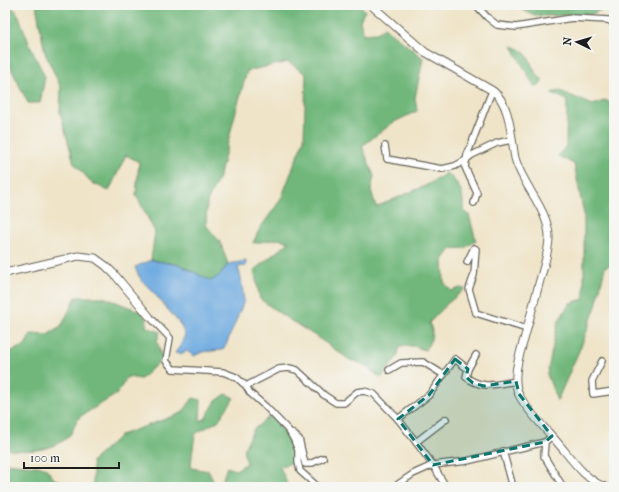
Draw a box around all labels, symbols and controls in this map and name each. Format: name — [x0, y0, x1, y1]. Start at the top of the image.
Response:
north arrow — [557, 22, 597, 62]
text: N — [561, 36, 574, 46]
scale bar — [24, 444, 119, 470]
text: 100 m — [30, 451, 60, 465]

